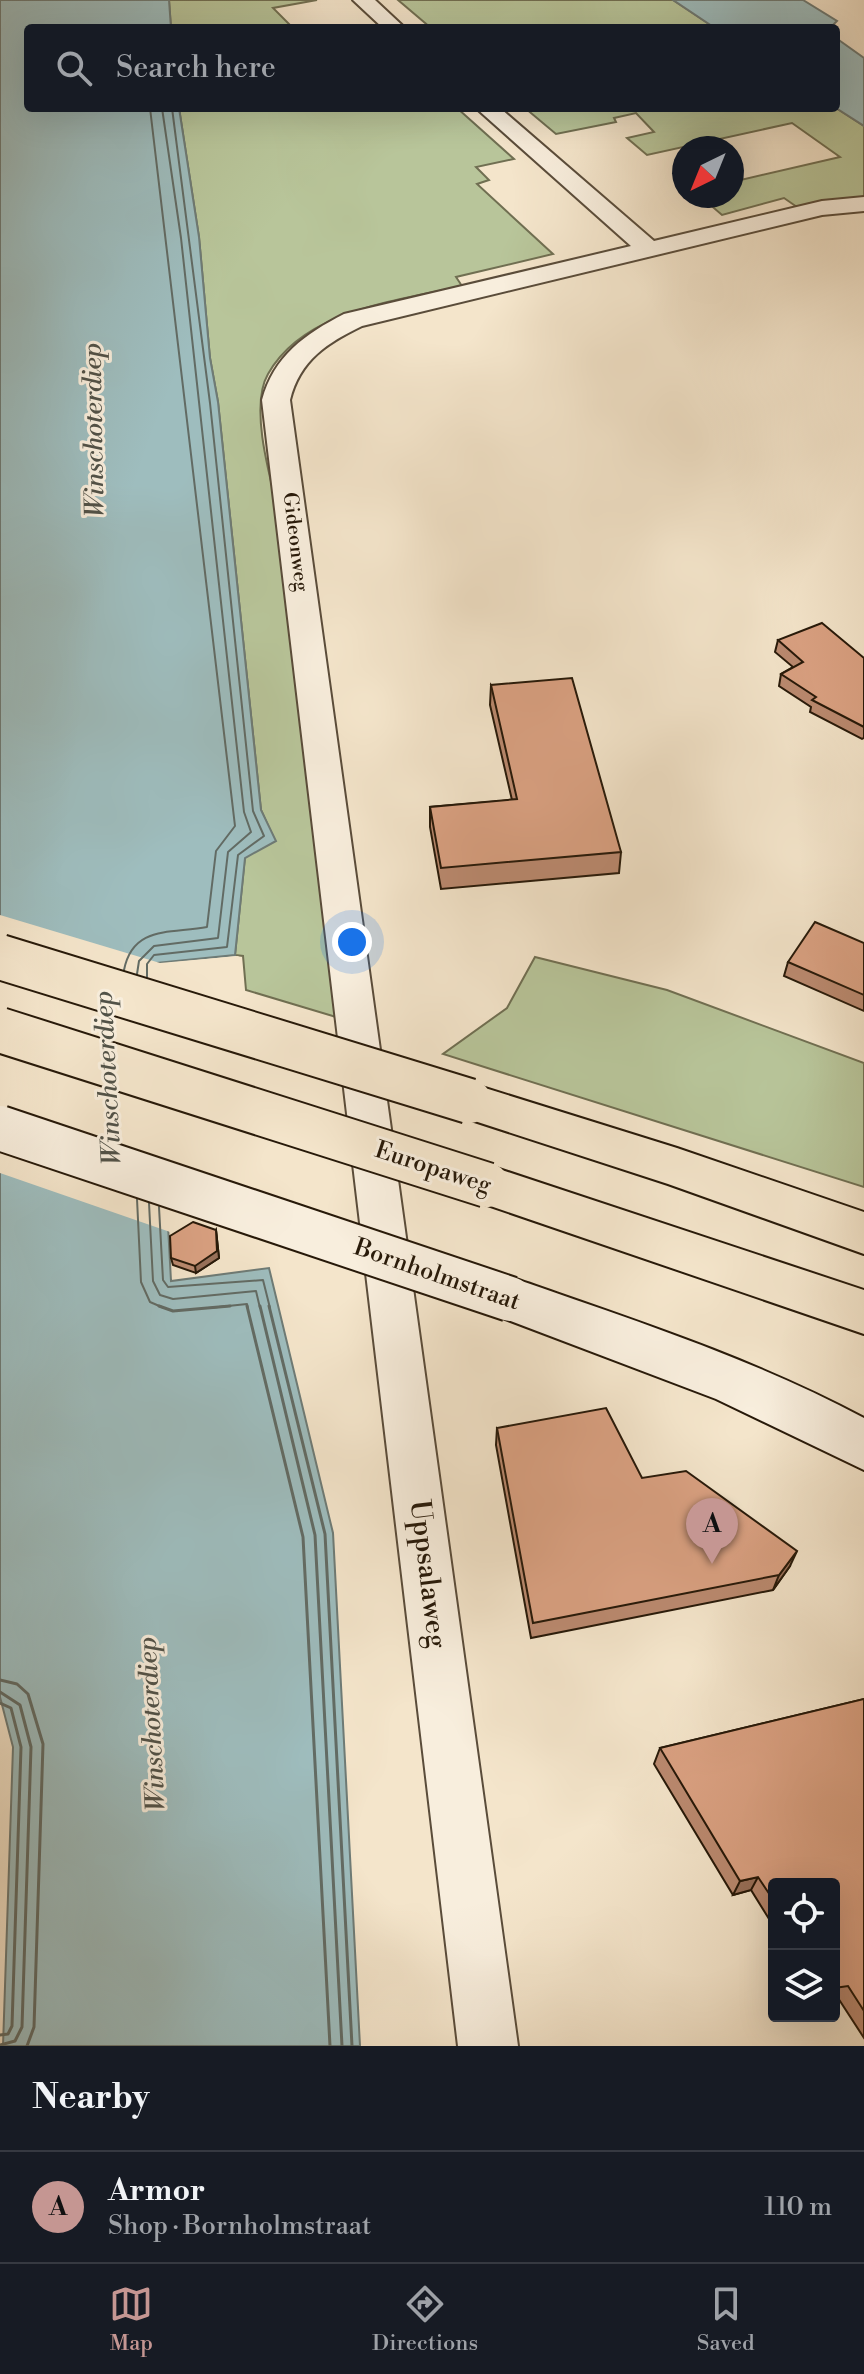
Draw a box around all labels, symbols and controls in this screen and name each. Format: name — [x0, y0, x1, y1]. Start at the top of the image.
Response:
search box — [24, 24, 840, 112]
icon: search — [52, 46, 96, 90]
text: Search here — [116, 49, 276, 87]
north arrow — [672, 136, 744, 208]
water label: Winschoterdiep — [76, 342, 112, 518]
street label: Gideonweg — [276, 491, 314, 594]
your location — [332, 922, 372, 962]
water label: Winschoterdiep — [87, 990, 129, 1166]
street label: Europaweg — [371, 1135, 496, 1201]
street label: Bornholmstraat — [349, 1232, 524, 1318]
street label: Uppsalaweg — [402, 1498, 455, 1651]
pin: A — [686, 1498, 738, 1564]
water label: Winschoterdiep — [131, 1636, 173, 1812]
map controls — [768, 1878, 840, 2022]
button: locate — [768, 1878, 840, 1950]
button: layers — [768, 1950, 840, 2022]
text: Nearby — [32, 2077, 150, 2119]
text: Armor — [108, 2172, 205, 2210]
text: A — [49, 2191, 67, 2223]
text: 110 m — [764, 2191, 832, 2223]
text: Shop · Bornholmstraat — [108, 2210, 371, 2242]
tab: Map — [109, 2282, 153, 2357]
tab: Directions — [372, 2282, 478, 2357]
tab: Saved — [697, 2282, 755, 2357]

